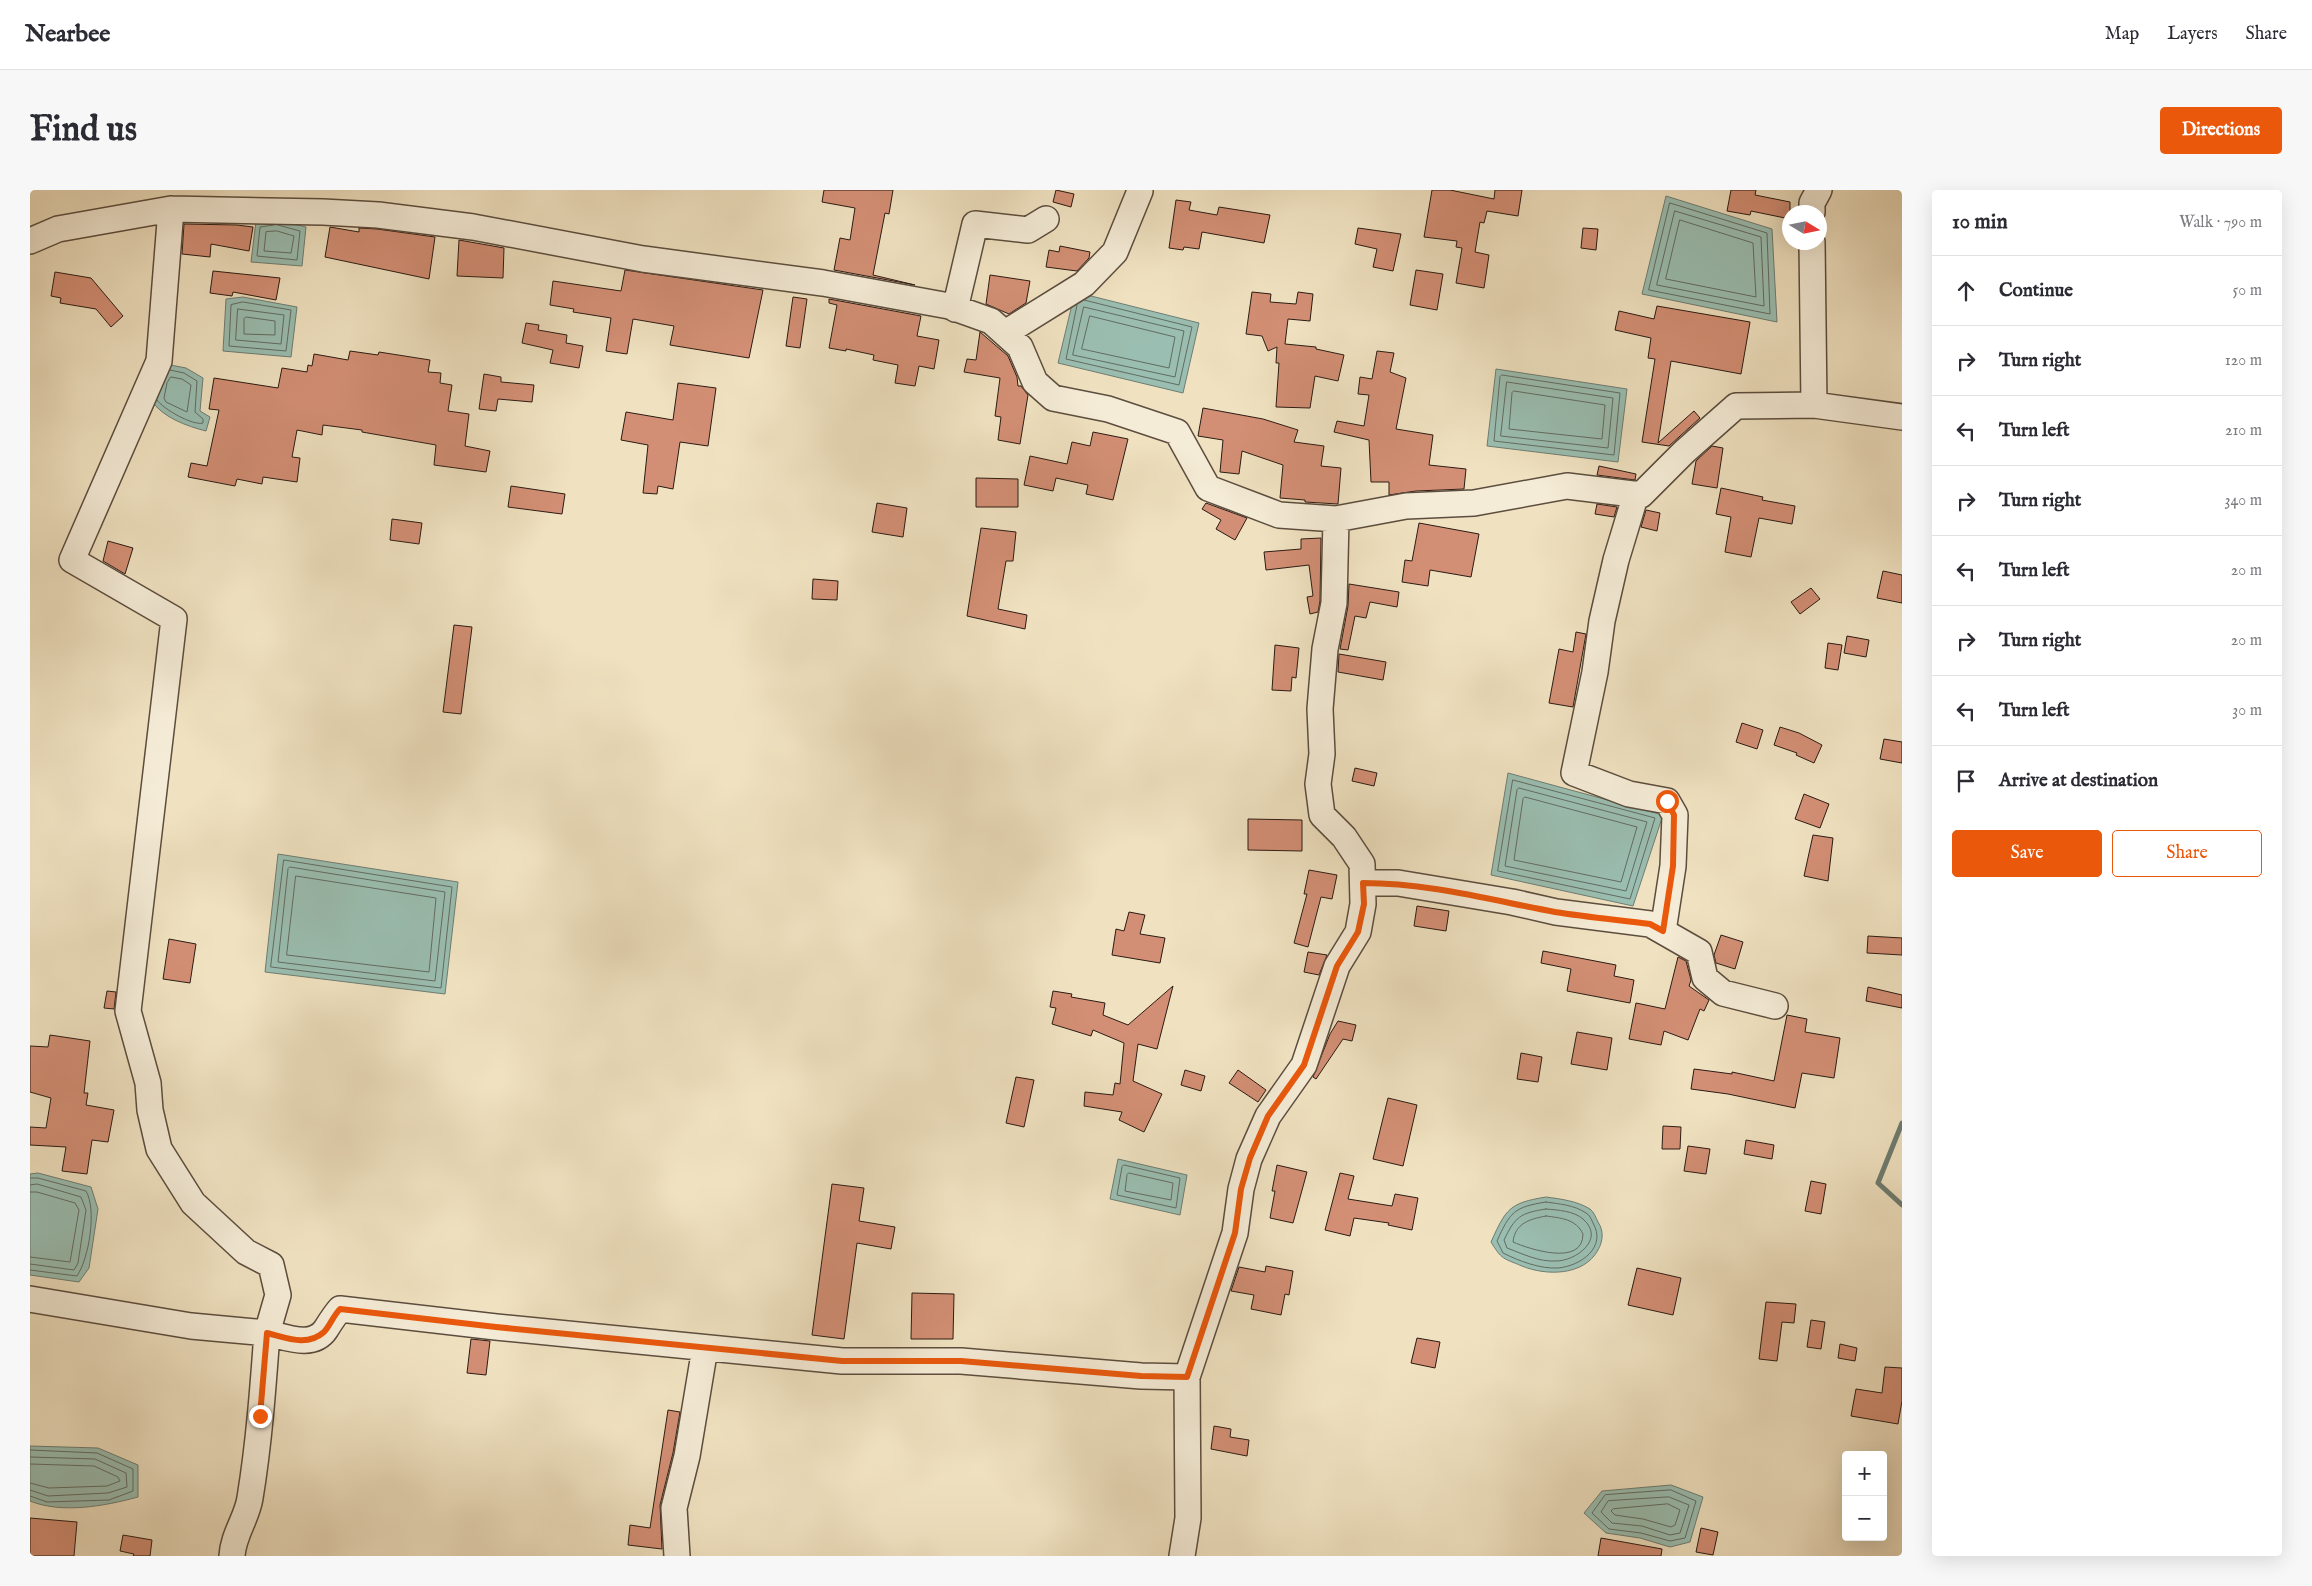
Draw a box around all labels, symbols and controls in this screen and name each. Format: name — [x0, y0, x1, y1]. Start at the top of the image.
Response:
text: Nearbee — [25, 19, 110, 50]
text: Map — [2105, 23, 2139, 46]
text: Layers — [2167, 23, 2218, 46]
text: Share — [2246, 23, 2287, 46]
button: Directions — [2160, 107, 2282, 154]
text: Find us — [30, 108, 137, 153]
north arrow — [1782, 205, 1827, 250]
text: 10 min — [1952, 209, 2008, 236]
text: Walk · 790 m — [2179, 213, 2262, 233]
icon: ahead — [1952, 277, 1980, 305]
text: Continue — [1999, 279, 2073, 303]
text: 50 m — [2233, 281, 2262, 301]
icon: right — [1952, 347, 1980, 375]
text: Turn right — [1999, 349, 2081, 373]
text: 120 m — [2225, 351, 2262, 371]
icon: left — [1952, 417, 1980, 445]
text: Turn left — [1999, 419, 2070, 443]
text: 210 m — [2225, 421, 2262, 441]
icon: right — [1952, 487, 1980, 515]
text: Turn right — [1999, 489, 2081, 513]
text: 340 m — [2224, 491, 2262, 511]
icon: left — [1952, 557, 1980, 585]
text: Turn left — [1999, 559, 2070, 583]
text: 20 m — [2231, 561, 2262, 581]
icon: right — [1952, 627, 1980, 655]
text: Turn right — [1999, 629, 2081, 653]
text: 20 m — [2231, 631, 2262, 651]
icon: left — [1952, 697, 1980, 725]
text: Turn left — [1999, 699, 2070, 723]
text: 30 m — [2232, 701, 2262, 721]
icon: arrive — [1952, 767, 1980, 795]
text: Arrive at destination — [1999, 769, 2158, 793]
route start — [1656, 790, 1679, 813]
button: Save — [1952, 830, 2102, 877]
button: Share — [2112, 830, 2262, 877]
route end — [249, 1405, 272, 1428]
map controls — [1842, 1451, 1887, 1541]
button: + — [1842, 1451, 1887, 1496]
button: − — [1842, 1496, 1887, 1541]

